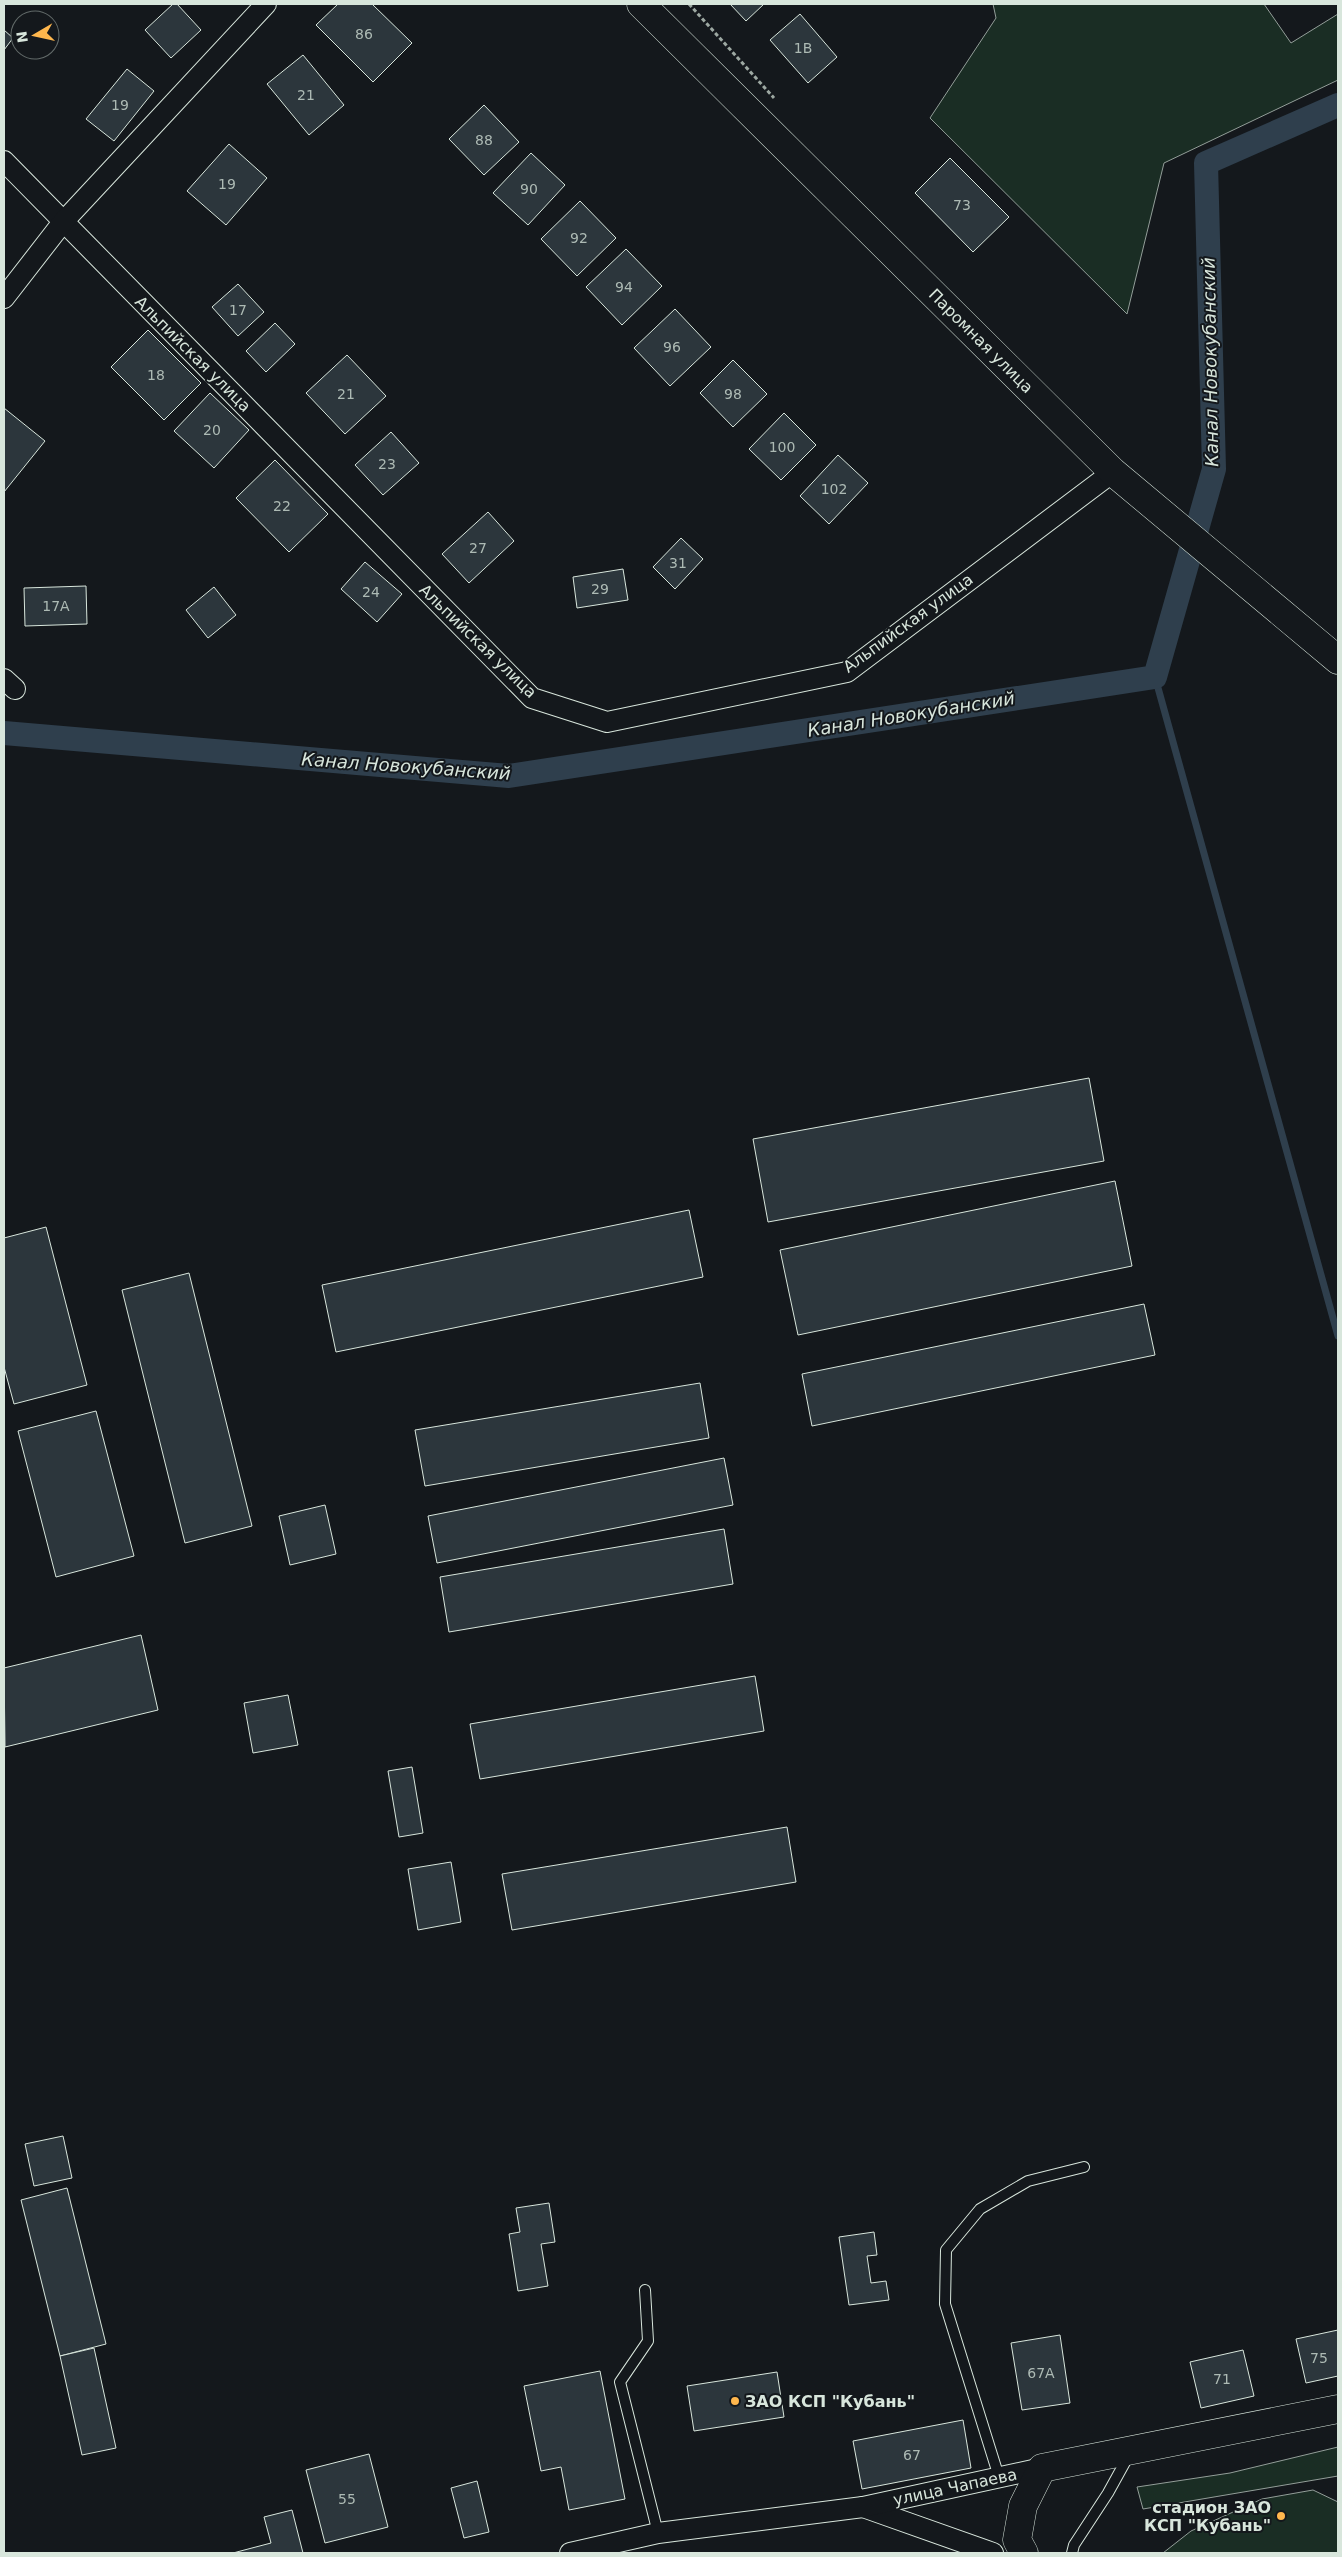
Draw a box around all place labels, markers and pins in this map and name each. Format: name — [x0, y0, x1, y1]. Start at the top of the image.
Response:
place label: ЗАО КСП "Кубань" — [745, 2392, 915, 2411]
marker: ЗАО КСП "Кубань" — [729, 2395, 741, 2407]
place label: стадион ЗАО КСП "Кубань" — [1144, 2498, 1271, 2535]
marker: стадион ЗАО КСП "Кубань" — [1275, 2510, 1287, 2522]

